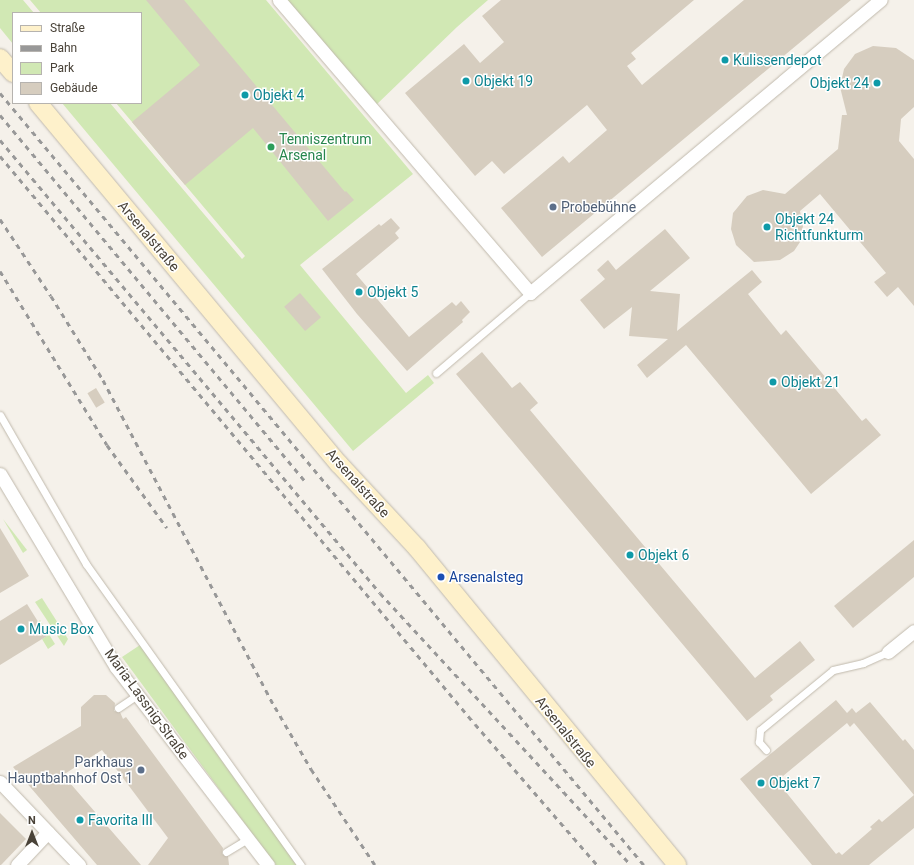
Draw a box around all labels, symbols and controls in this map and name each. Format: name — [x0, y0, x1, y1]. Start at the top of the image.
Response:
legend — [12, 12, 142, 104]
text: Straße — [50, 21, 85, 35]
text: Bahn — [50, 41, 77, 55]
place label: Kulissendepot — [733, 52, 822, 68]
marker: Kulissendepot — [720, 55, 730, 65]
text: Park — [50, 61, 74, 75]
place label: Objekt 19 — [474, 73, 533, 89]
place label: Objekt 24 — [810, 75, 869, 91]
marker: Objekt 19 — [461, 76, 471, 86]
marker: Objekt 24 — [872, 78, 882, 88]
text: Gebäude — [50, 81, 98, 95]
place label: Objekt 4 — [253, 87, 304, 103]
marker: Objekt 4 — [240, 90, 250, 100]
place label: Tenniszentrum Arsenal — [279, 131, 372, 164]
marker: Tenniszentrum Arsenal — [266, 142, 276, 152]
street label: Arsenalstraße — [115, 197, 183, 275]
place label: Probebühne — [561, 199, 636, 215]
marker: Probebühne — [548, 202, 558, 212]
place label: Objekt 24 Richtfunkturm — [775, 211, 863, 244]
marker: Objekt 24 Richtfunkturm — [762, 222, 772, 232]
place label: Objekt 5 — [367, 284, 418, 300]
marker: Objekt 5 — [354, 287, 364, 297]
place label: Objekt 21 — [781, 374, 840, 390]
marker: Objekt 21 — [768, 377, 778, 387]
street label: Arsenalstraße — [323, 445, 393, 521]
place label: Objekt 6 — [638, 547, 689, 563]
marker: Objekt 6 — [625, 550, 635, 560]
place label: Arsenalsteg — [449, 569, 523, 585]
marker: Arsenalsteg — [436, 572, 446, 582]
place label: Music Box — [29, 621, 94, 637]
marker: Music Box — [16, 624, 26, 634]
street label: Maria-Lassnig-Straße — [101, 645, 193, 763]
street label: Arsenalstraße — [532, 693, 600, 771]
place label: Parkhaus Hauptbahnhof Ost 1 — [8, 754, 133, 786]
marker: Parkhaus Hauptbahnhof Ost 1 — [136, 765, 146, 775]
place label: Objekt 7 — [769, 775, 820, 791]
marker: Objekt 7 — [756, 778, 766, 788]
place label: Favorita III — [88, 812, 153, 828]
north arrow — [12, 813, 52, 853]
text: N — [28, 814, 36, 827]
marker: Favorita III — [75, 815, 85, 825]

